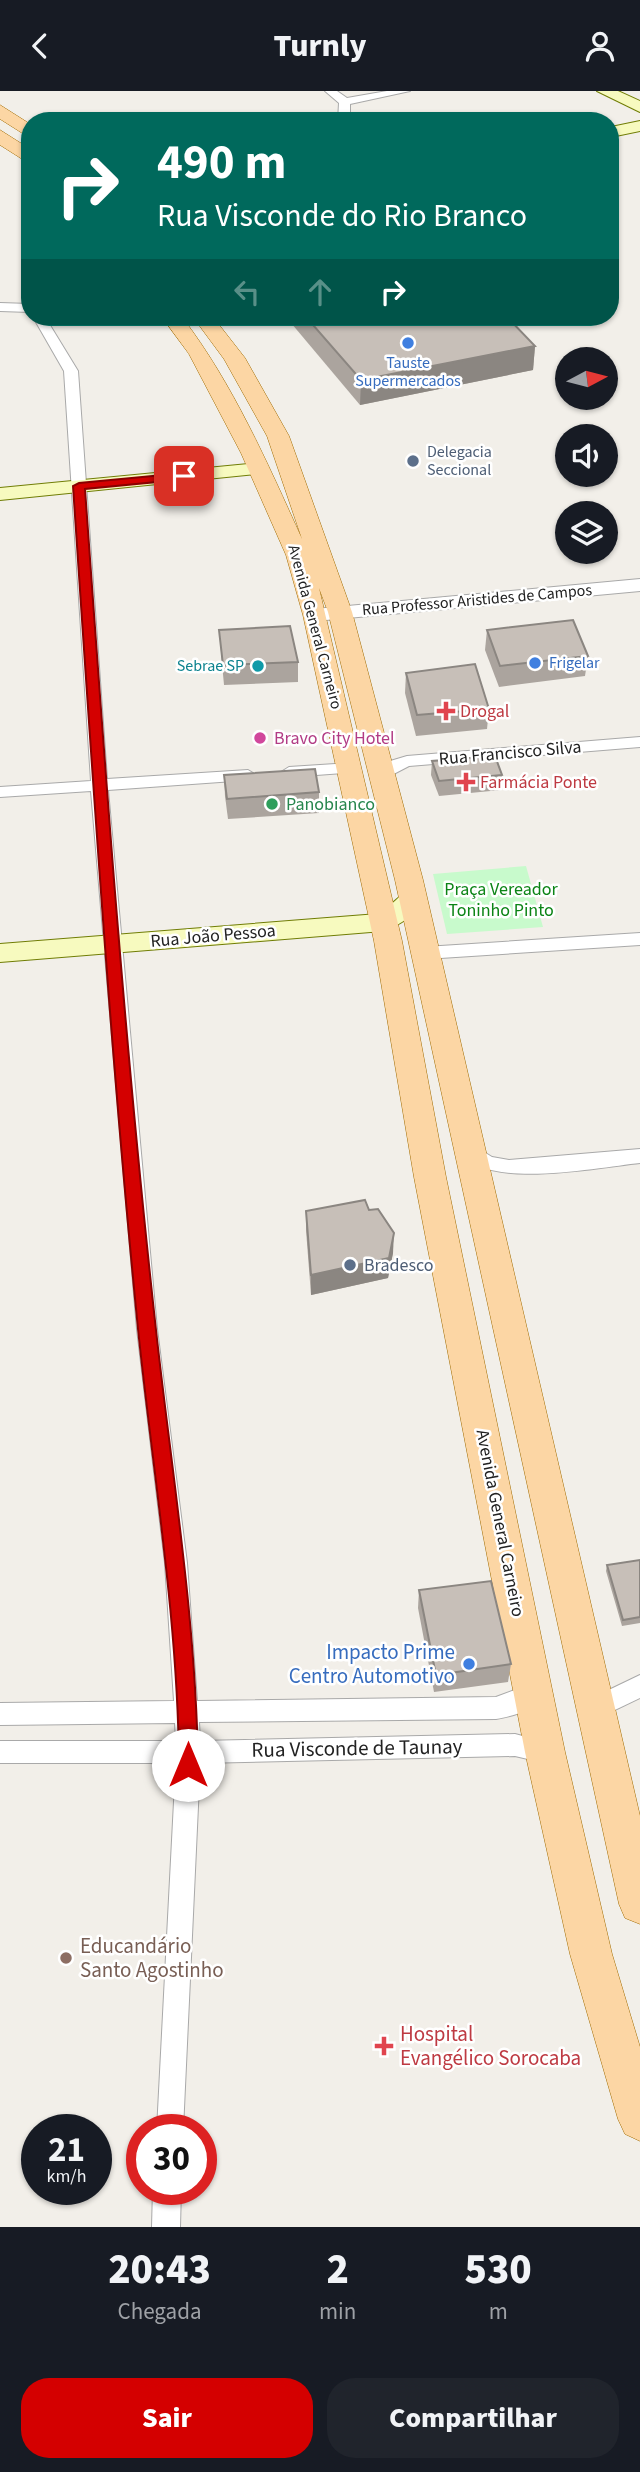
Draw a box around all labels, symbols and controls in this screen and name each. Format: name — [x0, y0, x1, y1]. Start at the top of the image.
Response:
text: Turnly — [274, 23, 366, 69]
icon: back — [21, 27, 59, 65]
icon: person — [581, 27, 619, 65]
text: 490 m — [157, 128, 286, 198]
icon: right — [42, 140, 133, 231]
text: Rua Visconde do Rio Branco — [157, 193, 527, 239]
icon: left — [228, 273, 266, 311]
icon: ahead — [301, 273, 339, 311]
icon: right — [374, 273, 412, 311]
marker: Tauste Supermercados — [400, 335, 416, 351]
north arrow — [555, 347, 618, 409]
map controls — [555, 347, 618, 564]
place label: Tauste Supermercados — [355, 352, 461, 392]
button: sound — [555, 424, 618, 487]
place label: Delegacia Seccional — [427, 441, 492, 481]
pin — [154, 446, 214, 506]
marker: Delegacia Seccional — [405, 453, 421, 469]
icon: arrive — [165, 457, 203, 495]
button: layers — [555, 501, 618, 564]
street label: Avenida General Carneiro — [282, 542, 348, 712]
street label: Rua Professor Aristides de Campos — [361, 579, 593, 621]
place label: Frigelar — [549, 652, 600, 674]
place label: Sebrae SP — [177, 655, 244, 677]
marker: Frigelar — [527, 655, 543, 671]
marker: Sebrae SP — [250, 658, 266, 674]
place label: Drogal — [460, 699, 509, 724]
marker: Drogal — [438, 703, 454, 719]
place label: Bravo City Hotel — [274, 726, 395, 751]
marker: Bravo City Hotel — [252, 730, 268, 746]
street label: Rua Francisco Silva — [438, 734, 582, 772]
place label: Farmácia Ponte — [480, 770, 597, 795]
marker: Farmácia Ponte — [458, 774, 474, 790]
place label: Panobianco — [286, 792, 375, 817]
marker: Panobianco — [264, 796, 280, 812]
park label: Praça Vereador Toninho Pinto — [444, 877, 559, 923]
street label: Rua João Pessoa — [149, 918, 277, 954]
place label: Bradesco — [364, 1253, 434, 1278]
marker: Bradesco — [342, 1257, 358, 1273]
street label: Avenida General Carneiro — [470, 1427, 530, 1619]
place label: Impacto Prime Centro Automotivo — [289, 1637, 455, 1691]
marker: Impacto Prime Centro Automotivo — [461, 1656, 477, 1672]
position arrow — [151, 1728, 225, 1802]
street label: Rua Visconde de Taunay — [251, 1731, 463, 1765]
place label: Educandário Santo Agostinho — [80, 1931, 224, 1985]
marker: Educandário Santo Agostinho — [58, 1950, 74, 1966]
place label: Hospital Evangélico Sorocaba — [400, 2019, 581, 2073]
marker: Hospital Evangélico Sorocaba — [374, 2036, 394, 2056]
speed limit sign: 30 — [126, 2114, 217, 2205]
text: 21 — [48, 2125, 85, 2175]
text: km/h — [47, 2164, 86, 2189]
text: 20:43 — [108, 2240, 211, 2300]
text: 2 — [326, 2240, 349, 2300]
text: 530 — [465, 2240, 532, 2300]
text: Chegada — [118, 2295, 202, 2328]
text: min — [319, 2295, 356, 2328]
text: m — [489, 2295, 508, 2328]
button: Sair — [21, 2378, 313, 2458]
button: Compartilhar — [327, 2378, 619, 2458]

